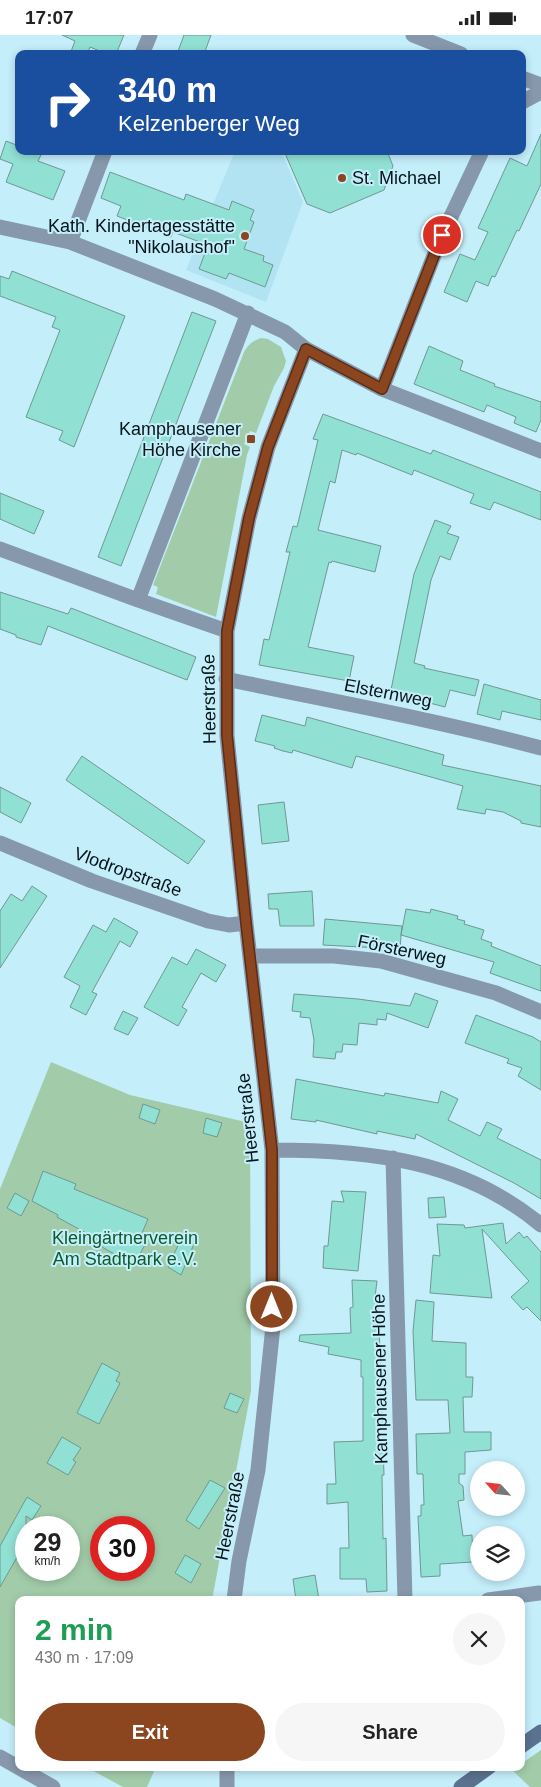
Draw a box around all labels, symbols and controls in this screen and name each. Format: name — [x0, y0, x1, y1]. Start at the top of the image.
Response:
text: 17:07 — [25, 7, 74, 28]
icon: right — [35, 70, 100, 135]
text: 340 m — [118, 70, 217, 109]
text: Kelzenberger Weg — [118, 111, 300, 136]
place label: St. Michael — [352, 168, 441, 188]
marker: St. Michael — [336, 172, 348, 184]
pin — [421, 214, 463, 256]
place label: Kath. Kindertagesstätte "Nikolaushof" — [48, 216, 235, 257]
icon: arrive — [428, 221, 456, 249]
marker: Kath. Kindertagesstätte "Nikolaushof" — [239, 230, 251, 242]
place label: Kamphausener Höhe Kirche — [119, 419, 241, 460]
marker: Kamphausener Höhe Kirche — [245, 433, 257, 445]
street label: Heerstraße — [198, 654, 220, 744]
street label: Elsternweg — [342, 675, 434, 711]
street label: Vlodropstraße — [71, 843, 185, 901]
street label: Försterweg — [356, 931, 448, 969]
street label: Heerstraße — [233, 1072, 263, 1164]
park label: Kleingärtnerverein Am Stadtpark e.V. — [52, 1228, 198, 1269]
position arrow — [245, 1280, 297, 1332]
street label: Kamphausener Höhe — [369, 1294, 391, 1464]
north arrow — [470, 1461, 525, 1516]
map controls — [470, 1461, 525, 1581]
street label: Heerstraße — [212, 1470, 248, 1562]
speed limit sign: 30 — [90, 1516, 155, 1581]
button: layers — [470, 1526, 525, 1581]
text: 29 — [34, 1528, 61, 1556]
text: km/h — [34, 1554, 61, 1568]
text: 2 min — [35, 1613, 113, 1646]
button: close — [453, 1613, 505, 1665]
text: 430 m · 17:09 — [35, 1649, 134, 1666]
button: Exit — [35, 1703, 265, 1761]
button: Share — [275, 1703, 505, 1761]

